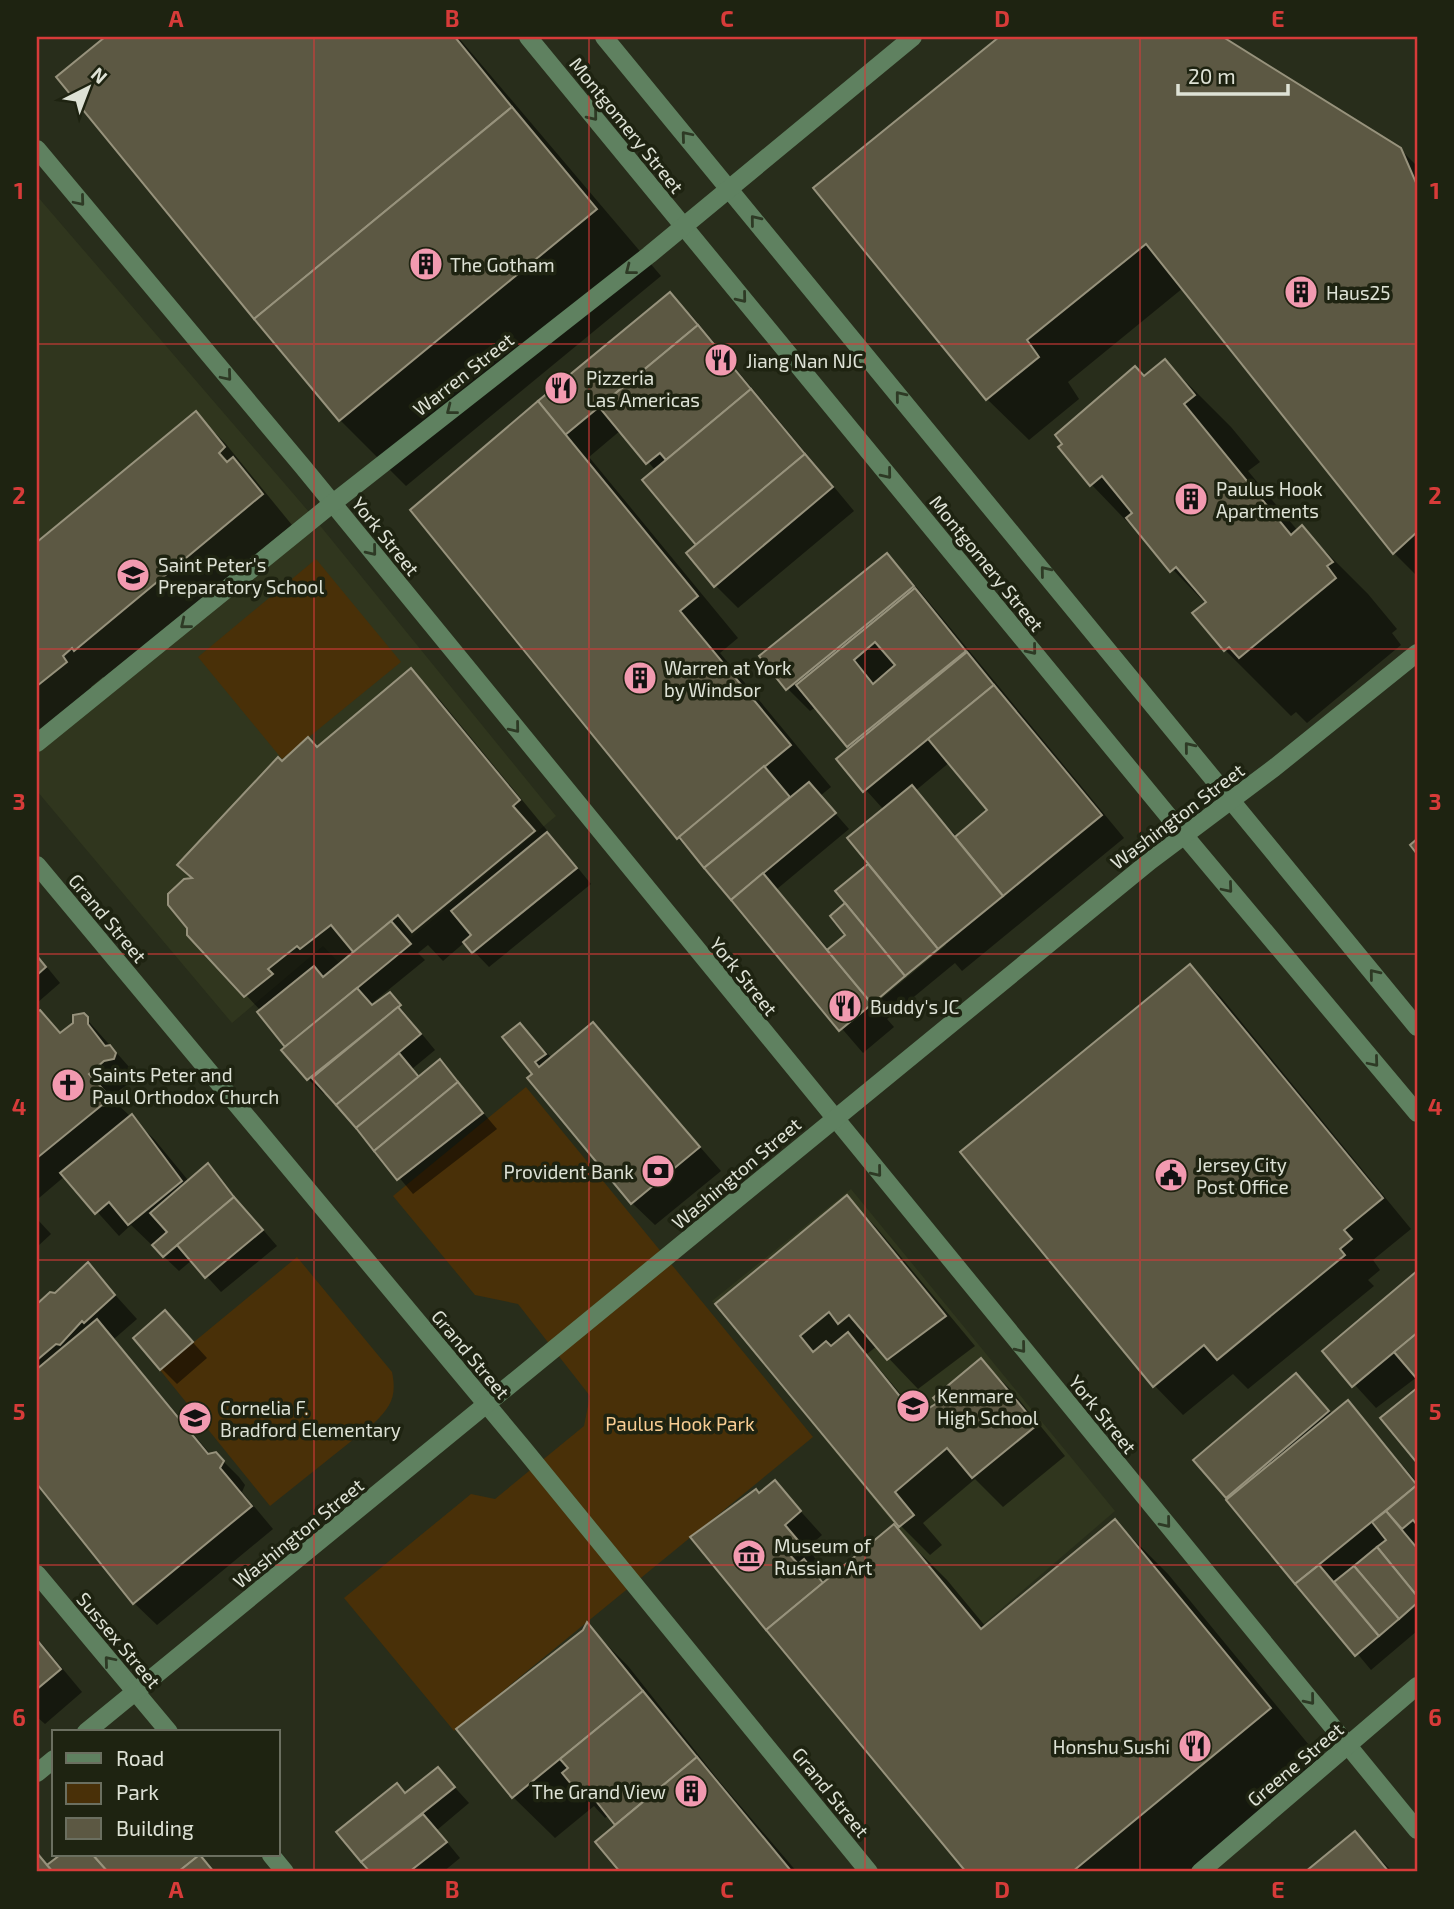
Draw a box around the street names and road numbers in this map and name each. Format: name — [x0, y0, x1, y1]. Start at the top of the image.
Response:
street label: Montgomery Street — [565, 52, 689, 198]
street label: Warren Street — [408, 328, 518, 420]
street label: Montgomery Street — [925, 490, 1049, 636]
street label: York Street — [347, 492, 425, 580]
street label: Washington Street — [1106, 758, 1248, 874]
street label: Grand Street — [64, 869, 152, 967]
street label: York Street — [705, 932, 783, 1020]
street label: Washington Street — [667, 1112, 805, 1234]
street label: Grand Street — [427, 1305, 515, 1403]
street label: York Street — [1064, 1370, 1142, 1458]
street label: Washington Street — [228, 1473, 368, 1593]
street label: Sussex Street — [72, 1587, 166, 1693]
street label: Greene Street — [1242, 1717, 1348, 1811]
street label: Grand Street — [788, 1742, 874, 1842]

